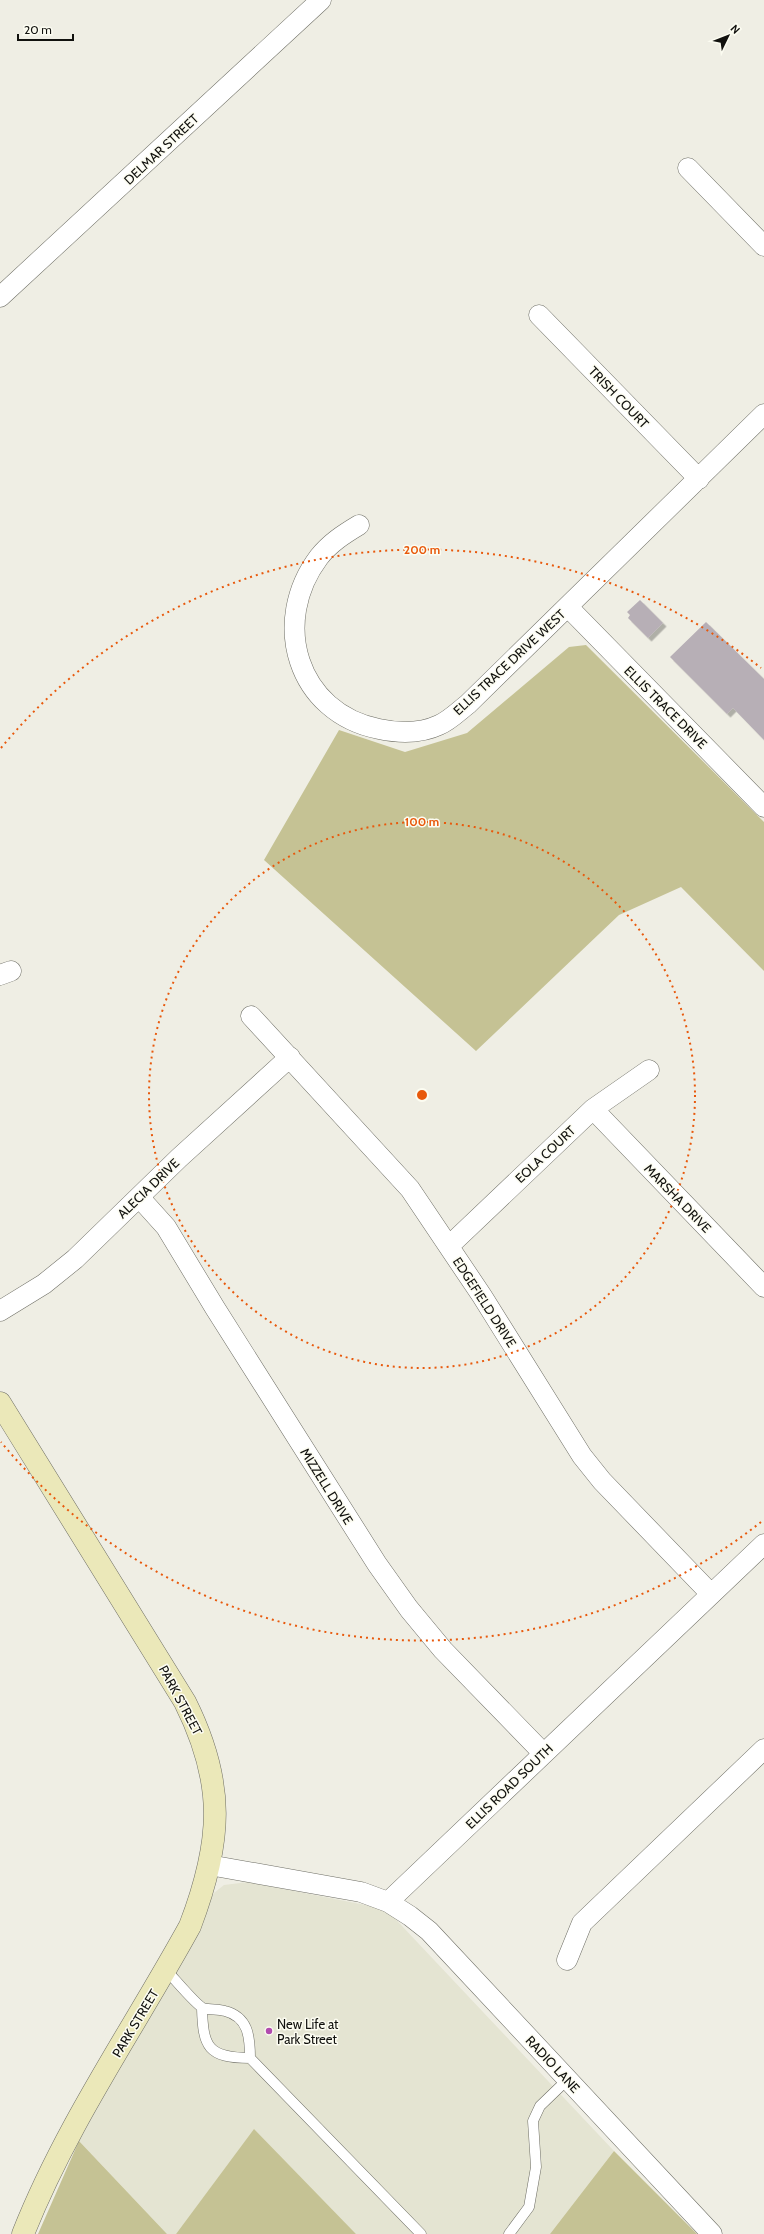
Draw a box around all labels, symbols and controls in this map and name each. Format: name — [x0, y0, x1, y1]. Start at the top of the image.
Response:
scale bar — [18, 16, 73, 42]
north arrow — [708, 16, 748, 56]
text: 20 m — [24, 22, 52, 37]
text: N — [728, 22, 743, 37]
street label: DELMAR STREET — [120, 110, 202, 188]
street label: TRISH COURT — [586, 363, 652, 431]
text: 200 m — [404, 542, 440, 557]
street label: ELLIS TRACE DRIVE WEST — [450, 606, 568, 718]
street label: ELLIS TRACE DRIVE — [621, 662, 711, 752]
text: 100 m — [405, 814, 439, 829]
centre of rings — [415, 1088, 429, 1102]
street label: EOLA COURT — [512, 1122, 578, 1186]
street label: ALECIA DRIVE — [114, 1155, 182, 1221]
street label: MARSHA DRIVE — [641, 1160, 715, 1236]
street label: EDGEFIELD DRIVE — [450, 1254, 520, 1350]
street label: MIZZELL DRIVE — [297, 1445, 357, 1527]
street label: PARK STREET — [156, 1662, 206, 1738]
street label: ELLIS ROAD SOUTH — [462, 1740, 556, 1832]
street label: PARK STREET — [108, 1986, 162, 2060]
place label: New Life at Park Street — [277, 2016, 339, 2047]
marker: New Life at Park Street — [264, 2026, 274, 2036]
street label: RADIO LANE — [522, 2032, 584, 2096]

